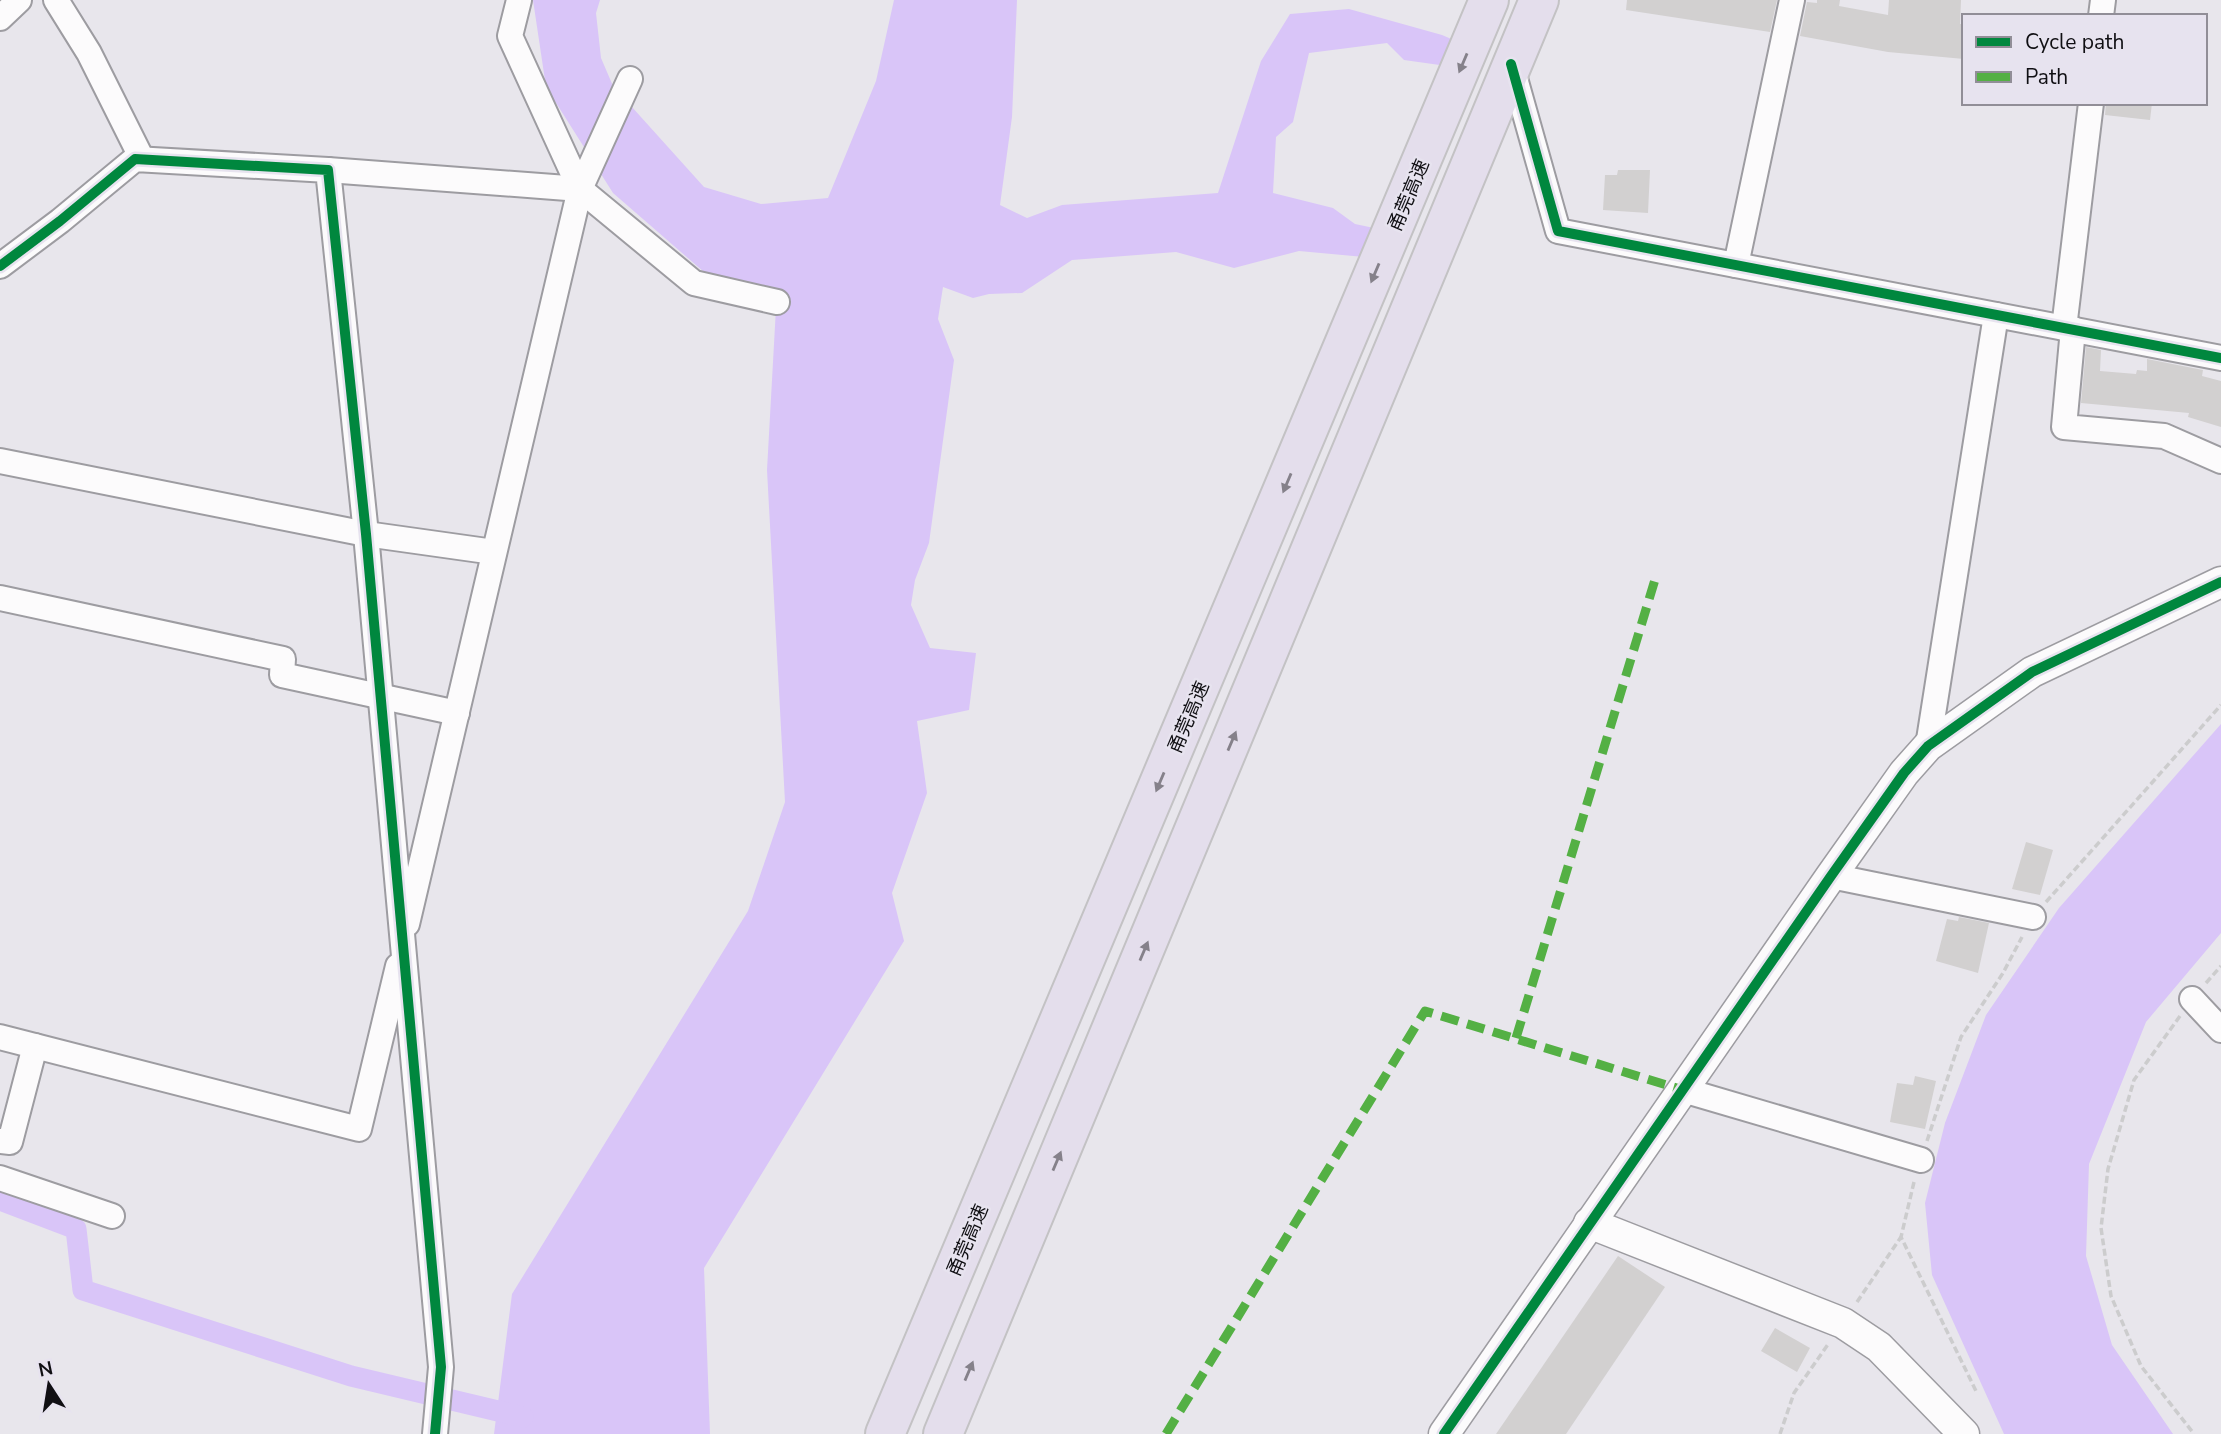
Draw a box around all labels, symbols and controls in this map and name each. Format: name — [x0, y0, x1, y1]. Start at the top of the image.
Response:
legend — [1962, 14, 2207, 105]
text: Cycle path — [2025, 28, 2124, 56]
one-way arrow — [1457, 53, 1469, 73]
text: Path — [2025, 63, 2068, 91]
street label: 甬莞高速 — [1382, 155, 1436, 235]
one-way arrow — [1370, 263, 1381, 284]
one-way arrow — [1281, 472, 1292, 493]
street label: 甬莞高速 — [1162, 677, 1216, 757]
one-way arrow — [1226, 731, 1238, 751]
one-way arrow — [1155, 772, 1166, 793]
one-way arrow — [1139, 940, 1150, 961]
one-way arrow — [1051, 1150, 1062, 1171]
street label: 甬莞高速 — [941, 1200, 995, 1280]
north arrow — [14, 1350, 84, 1420]
text: N — [36, 1355, 55, 1384]
one-way arrow — [963, 1361, 975, 1381]

